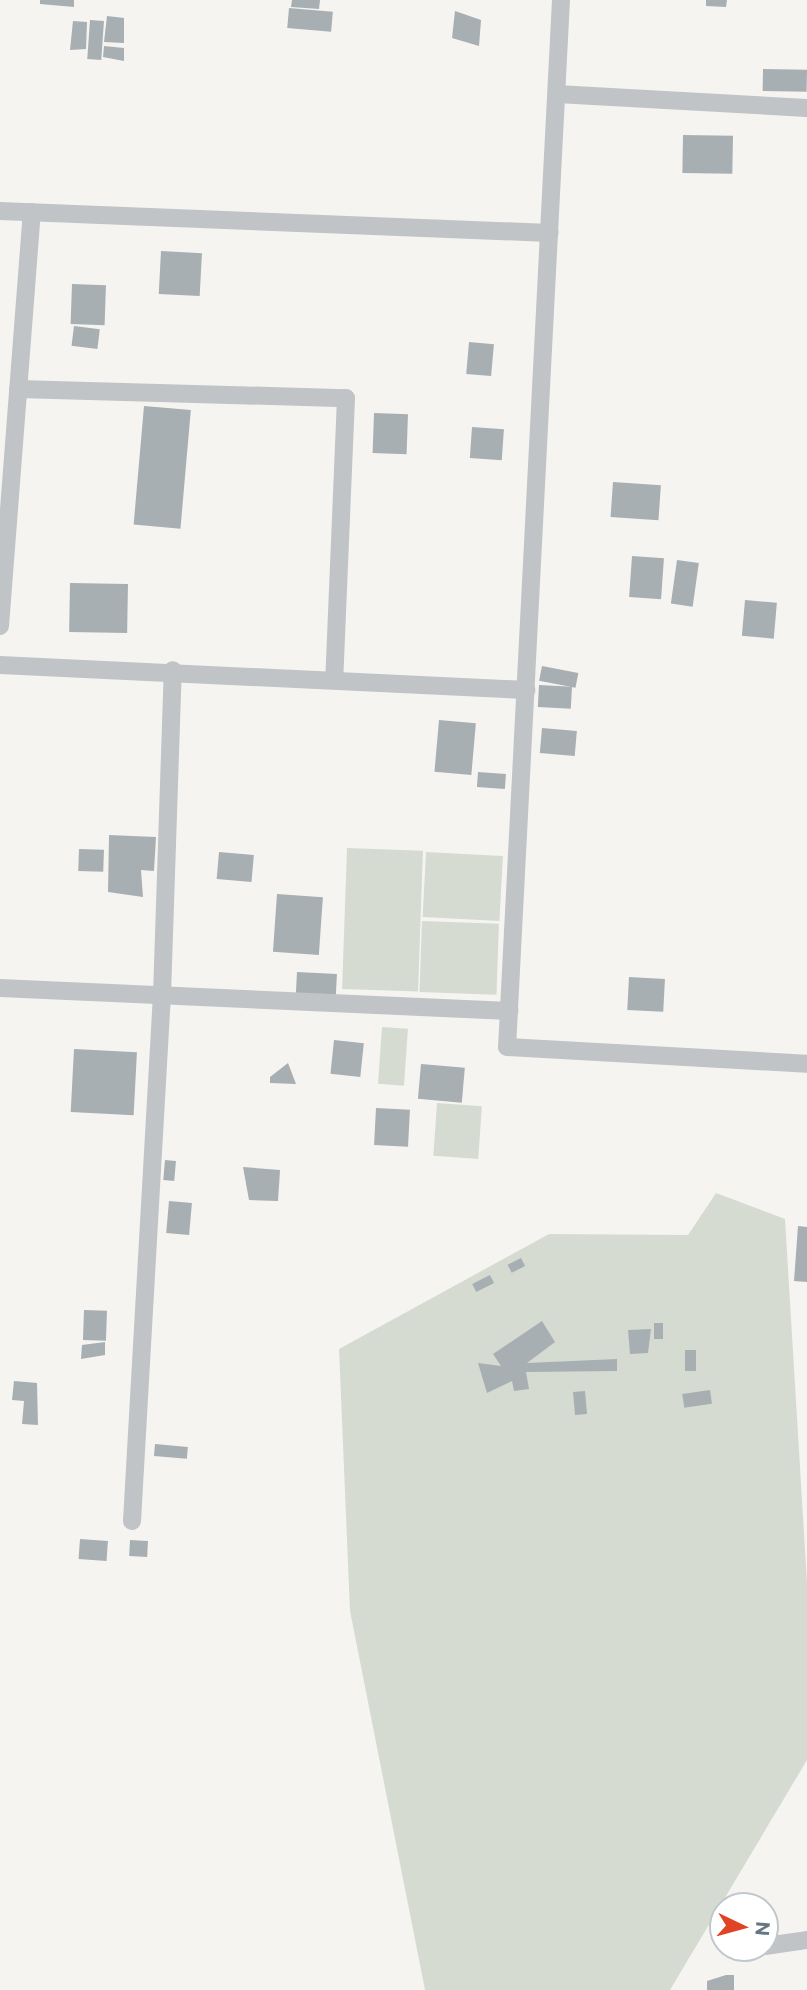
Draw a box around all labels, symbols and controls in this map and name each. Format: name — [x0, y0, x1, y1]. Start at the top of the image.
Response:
north arrow — [709, 1892, 779, 1962]
text: N — [751, 1921, 776, 1937]

